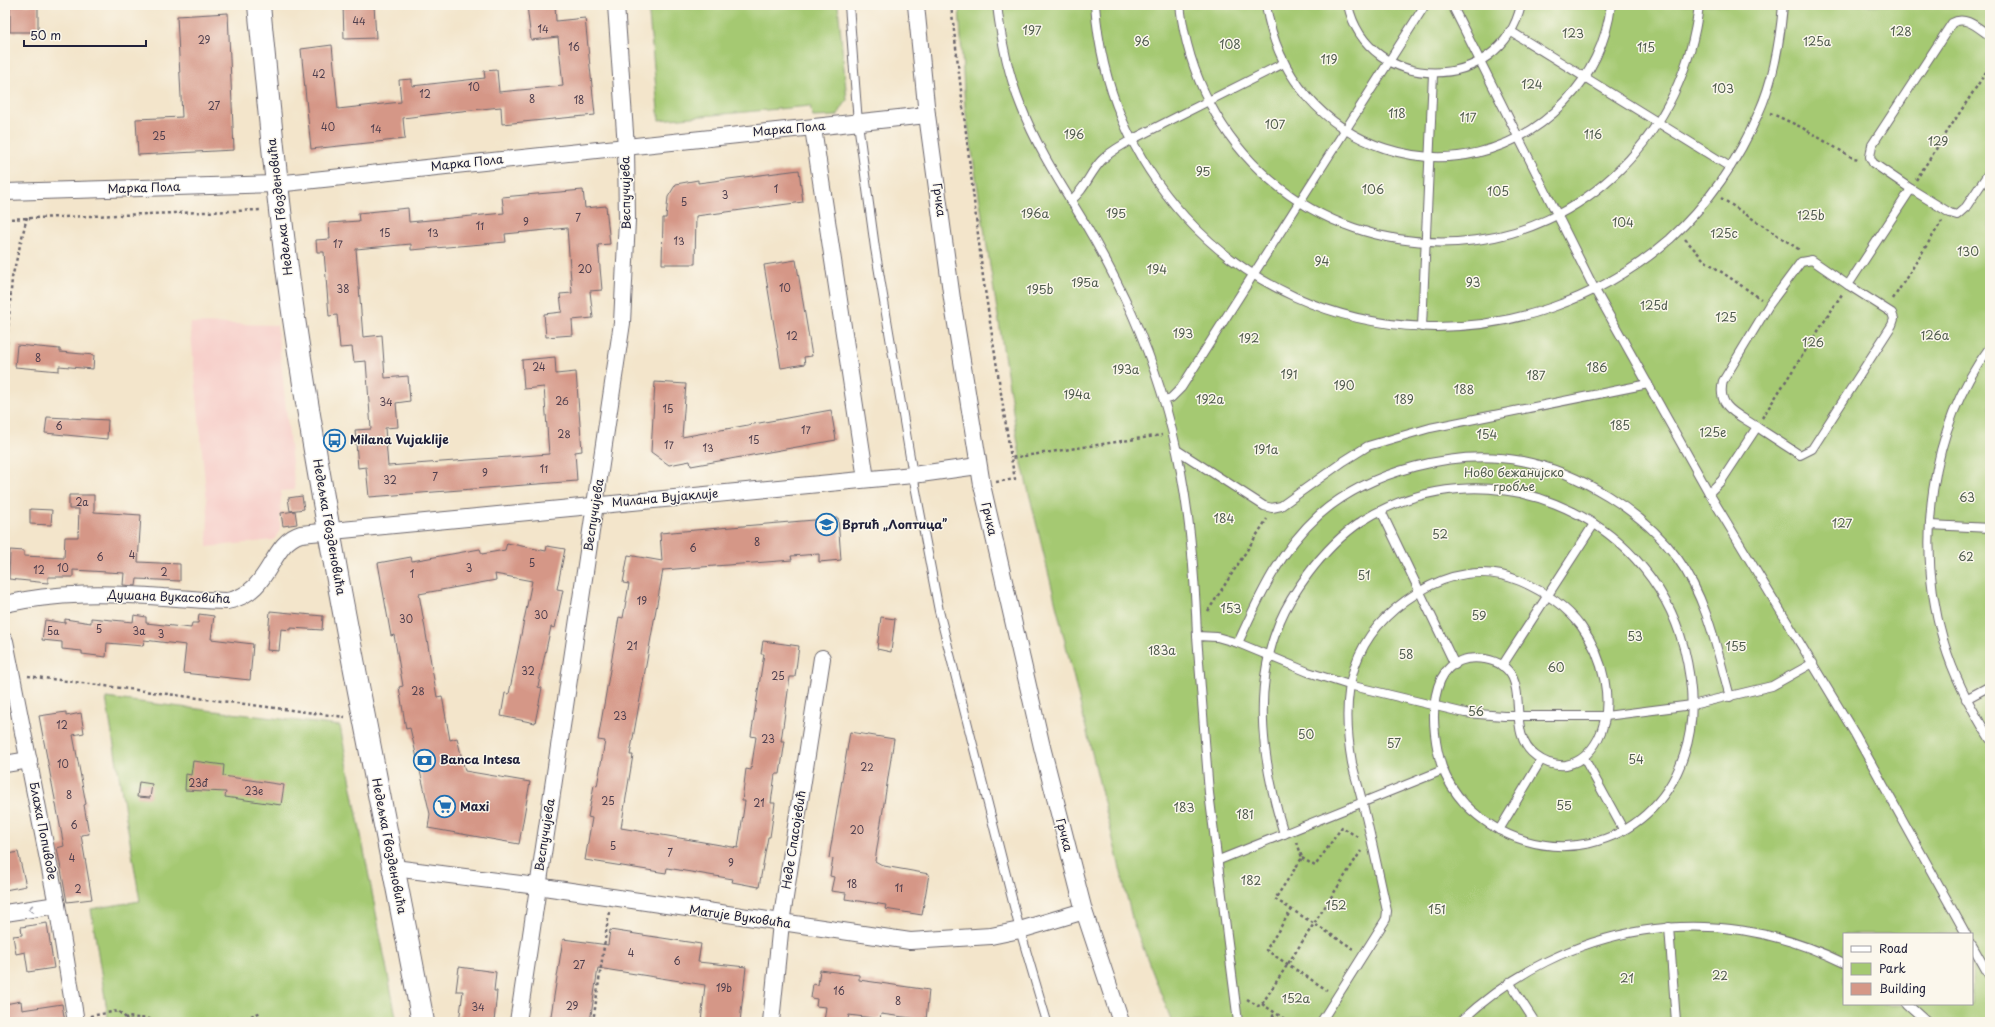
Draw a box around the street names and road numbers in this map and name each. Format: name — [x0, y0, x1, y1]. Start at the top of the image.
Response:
street label: Марка Пола — [752, 116, 827, 140]
street label: Недељка Гвозденовића — [262, 137, 296, 277]
street label: Марка Пола — [430, 149, 505, 175]
street label: Веспучијева — [615, 156, 635, 230]
street label: Марка Пола — [107, 177, 181, 197]
street label: Грчка — [929, 182, 951, 218]
street label: Недељка Гвозденовића — [309, 457, 351, 597]
street label: Веспучијева — [578, 477, 608, 552]
street label: Милана Вујаклије — [611, 483, 719, 511]
street label: Грчка — [977, 500, 1003, 538]
street label: Душана Вукасовића — [106, 585, 231, 607]
street label: Недељка Гвозденовића — [368, 776, 412, 916]
street label: Блажа Попиводе — [26, 780, 62, 882]
street label: Неде Спасојевић — [776, 789, 810, 890]
street label: Веспучијева — [529, 797, 559, 872]
street label: Грчка — [1052, 816, 1078, 854]
street label: Матије Вуковића — [688, 900, 793, 932]

